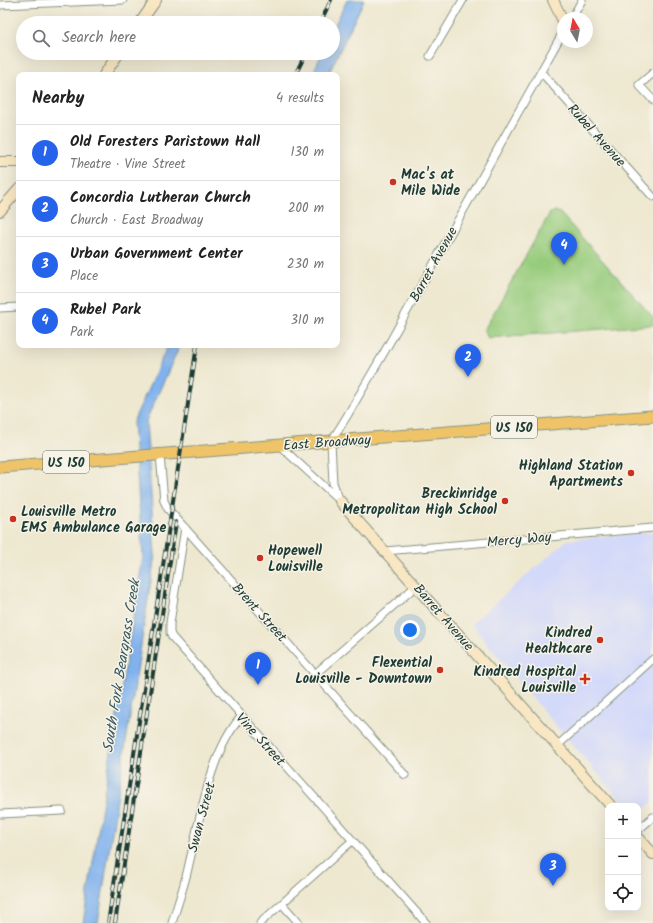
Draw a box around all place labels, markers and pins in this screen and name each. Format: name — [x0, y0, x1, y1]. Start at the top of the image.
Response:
place label: Mac's at Mile Wide — [401, 164, 460, 202]
marker: Mac's at Mile Wide — [388, 177, 398, 187]
pin: 4 — [551, 232, 577, 265]
pin: 2 — [455, 344, 481, 377]
place label: Highland Station Apartments — [519, 455, 623, 493]
marker: Highland Station Apartments — [626, 468, 636, 478]
place label: Breckinridge Metropolitan High School — [342, 483, 497, 521]
marker: Breckinridge Metropolitan High School — [500, 496, 510, 506]
place label: Louisville Metro EMS Ambulance Garage — [21, 501, 167, 539]
marker: Louisville Metro EMS Ambulance Garage — [8, 514, 18, 524]
place label: Hopewell Louisville — [268, 540, 323, 578]
marker: Hopewell Louisville — [255, 553, 265, 563]
place label: Kindred Healthcare — [525, 622, 592, 660]
marker: Kindred Healthcare — [595, 635, 605, 645]
pin: 1 — [245, 652, 271, 685]
place label: Flexential Louisville - Downtown — [295, 652, 432, 690]
place label: Kindred Hospital Louisville — [473, 661, 576, 699]
marker: Flexential Louisville - Downtown — [435, 665, 445, 675]
marker: Kindred Hospital Louisville — [579, 673, 591, 685]
pin: 3 — [540, 853, 566, 886]

